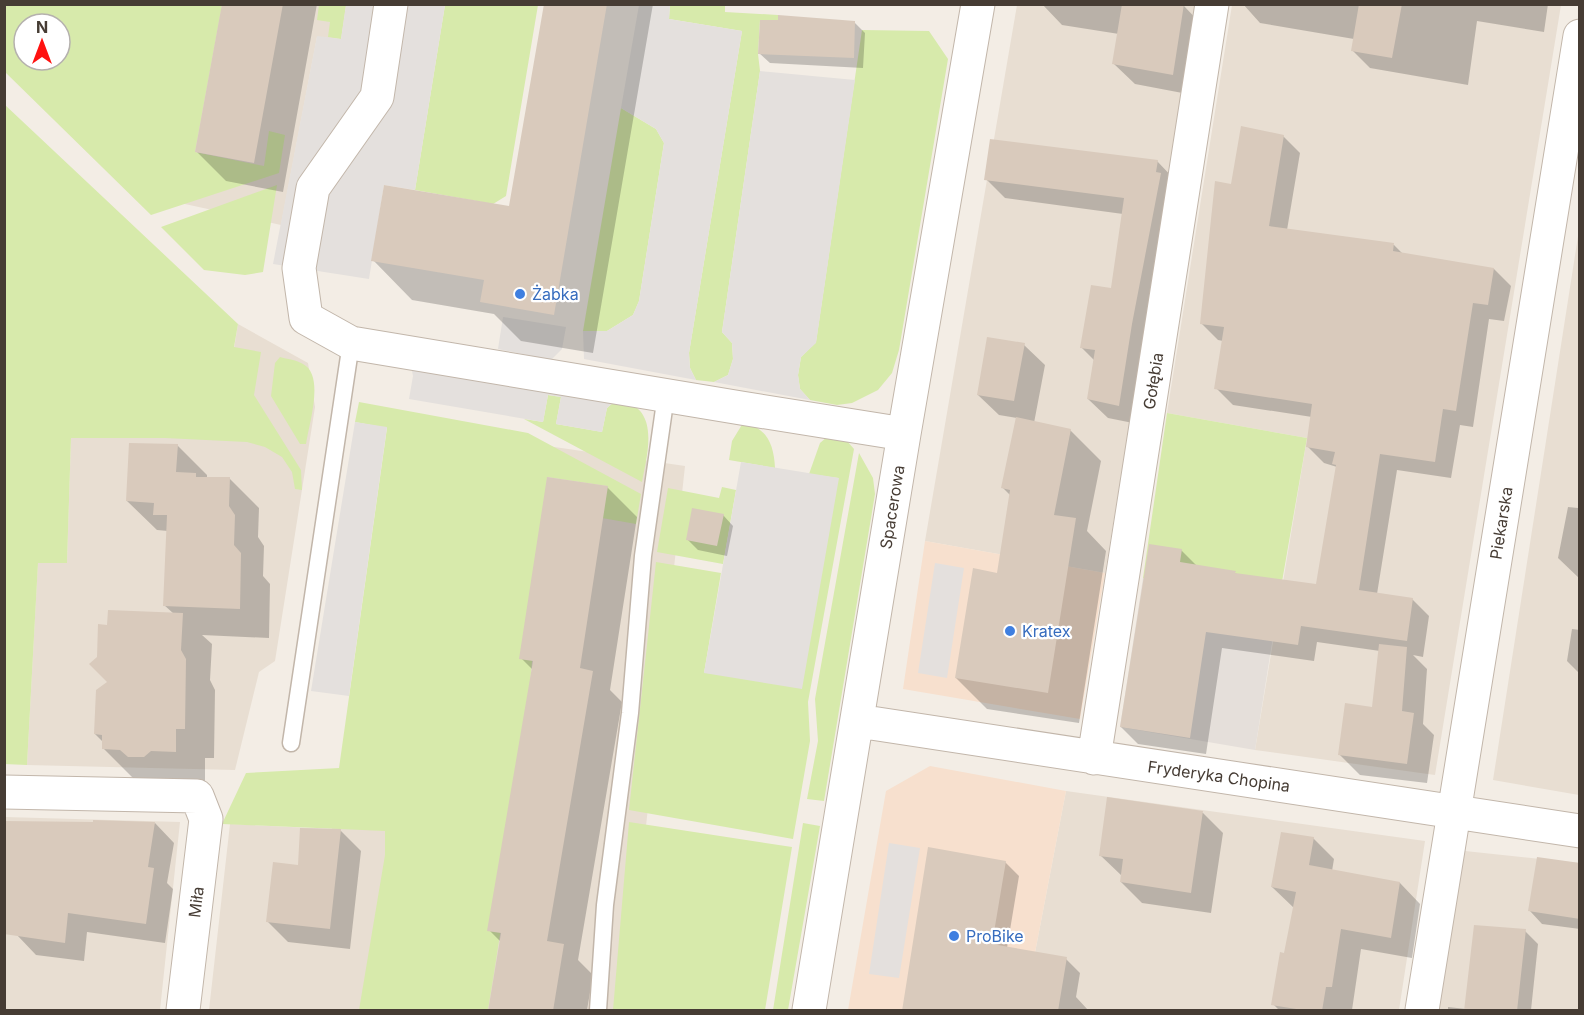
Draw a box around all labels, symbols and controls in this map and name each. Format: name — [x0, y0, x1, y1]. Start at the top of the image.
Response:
north arrow — [12, 12, 72, 72]
text: N — [36, 17, 48, 37]
place label: Żabka — [532, 284, 579, 304]
marker: Żabka — [513, 287, 527, 301]
street label: Gołębia — [1139, 351, 1167, 411]
street label: Spacerowa — [875, 464, 909, 550]
street label: Piekarska — [1485, 485, 1517, 561]
place label: Kratex — [1022, 621, 1071, 641]
marker: Kratex — [1003, 624, 1017, 638]
street label: Fryderyka Chopina — [1147, 756, 1291, 796]
street label: Miła — [184, 885, 208, 919]
place label: ProBike — [966, 926, 1024, 946]
marker: ProBike — [947, 929, 961, 943]

